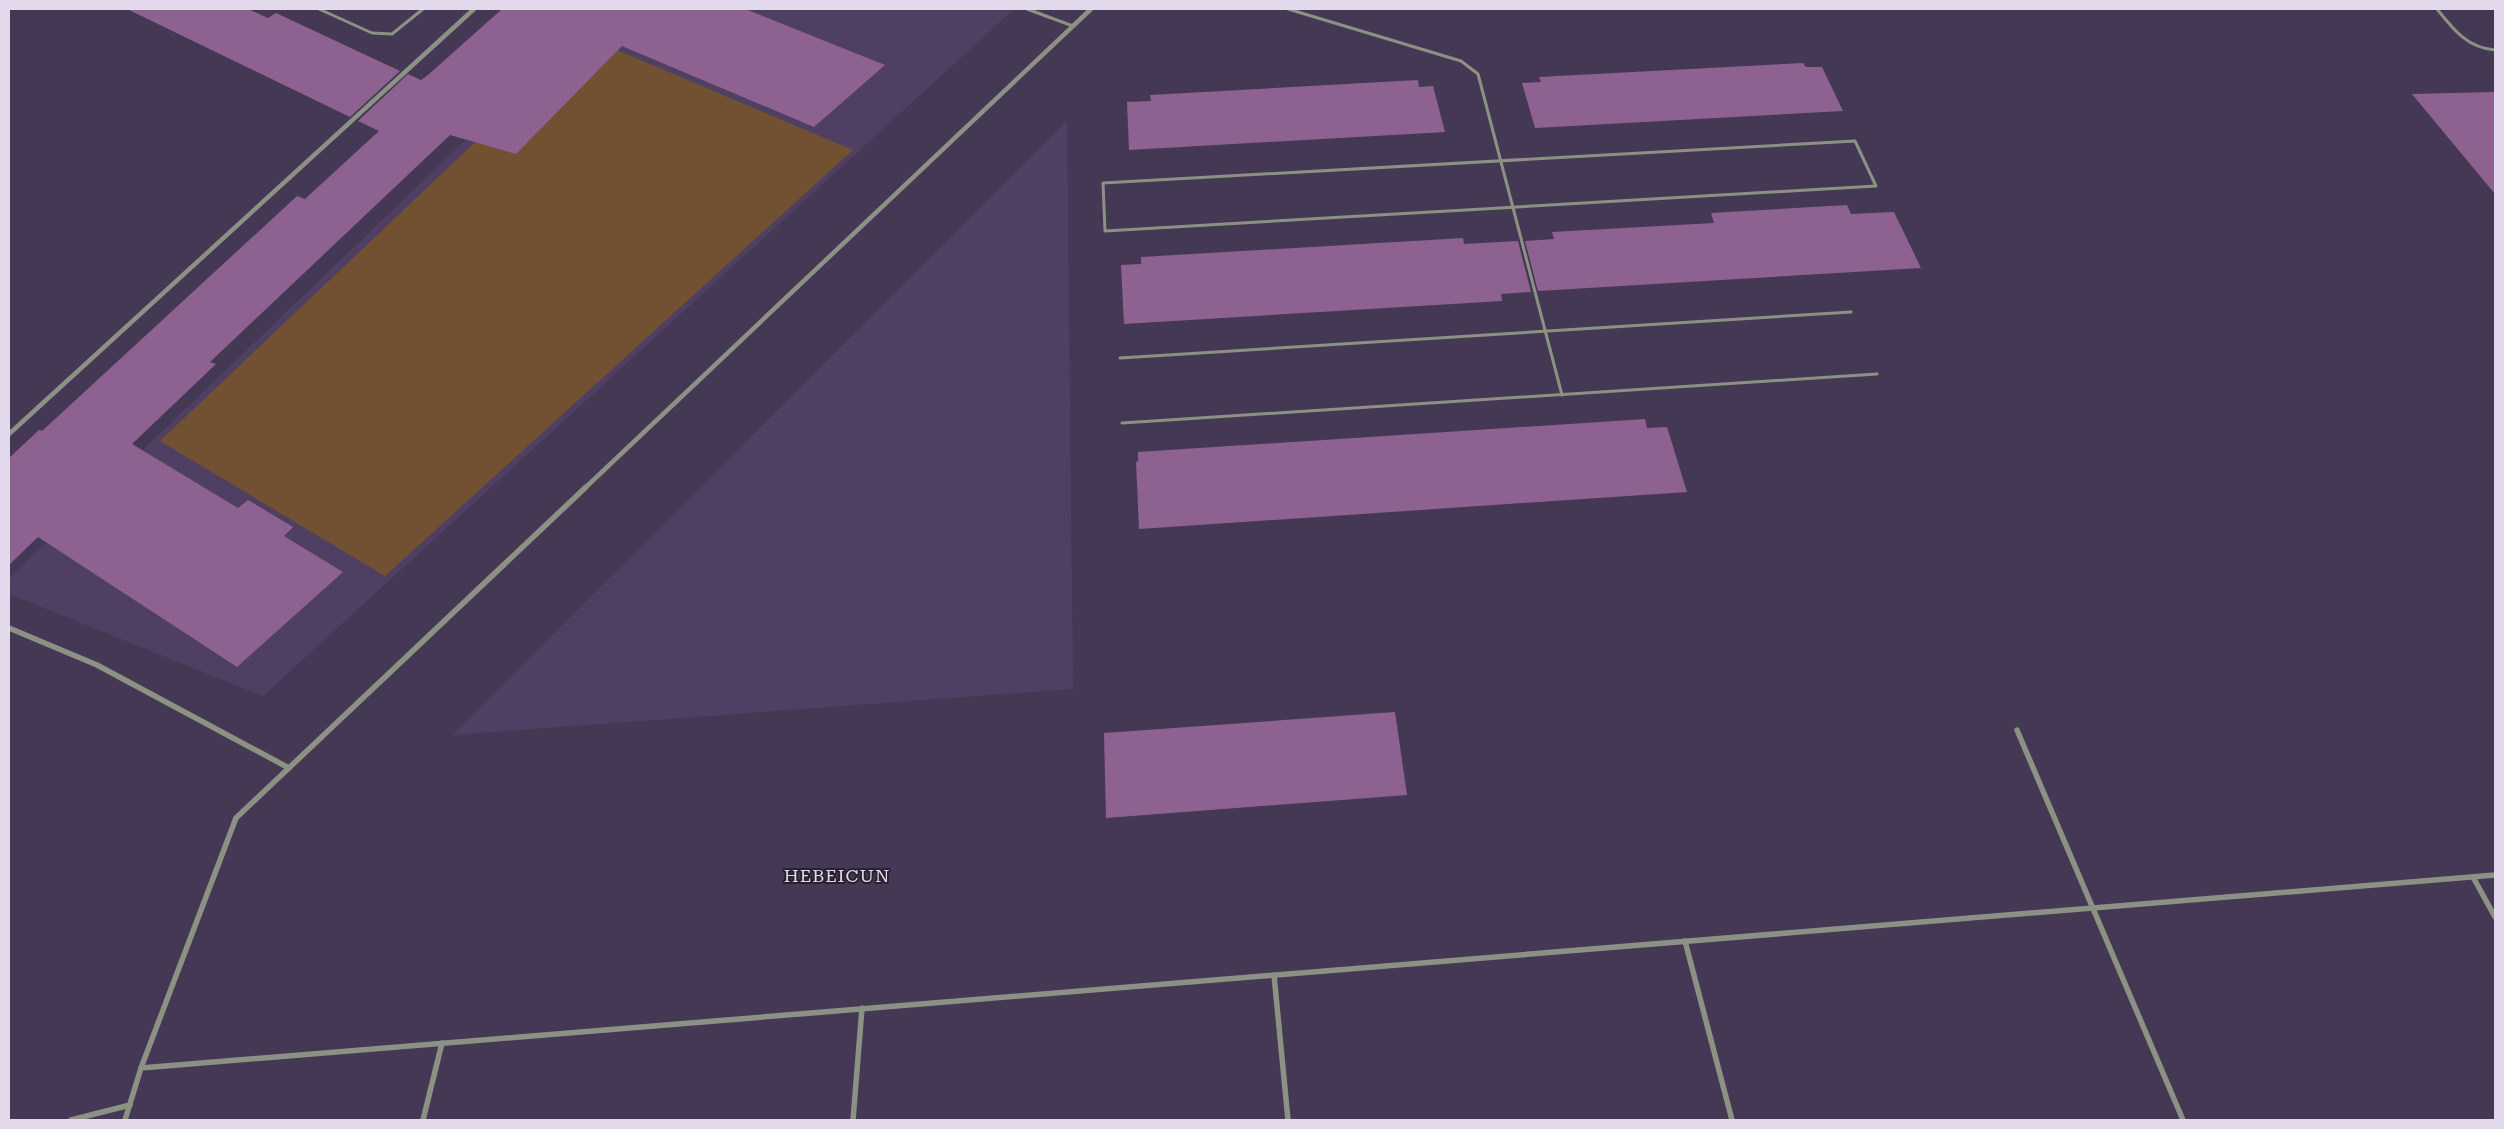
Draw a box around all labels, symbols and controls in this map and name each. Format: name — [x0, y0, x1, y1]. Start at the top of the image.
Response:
district label: HEBEICUN — [784, 865, 890, 886]

